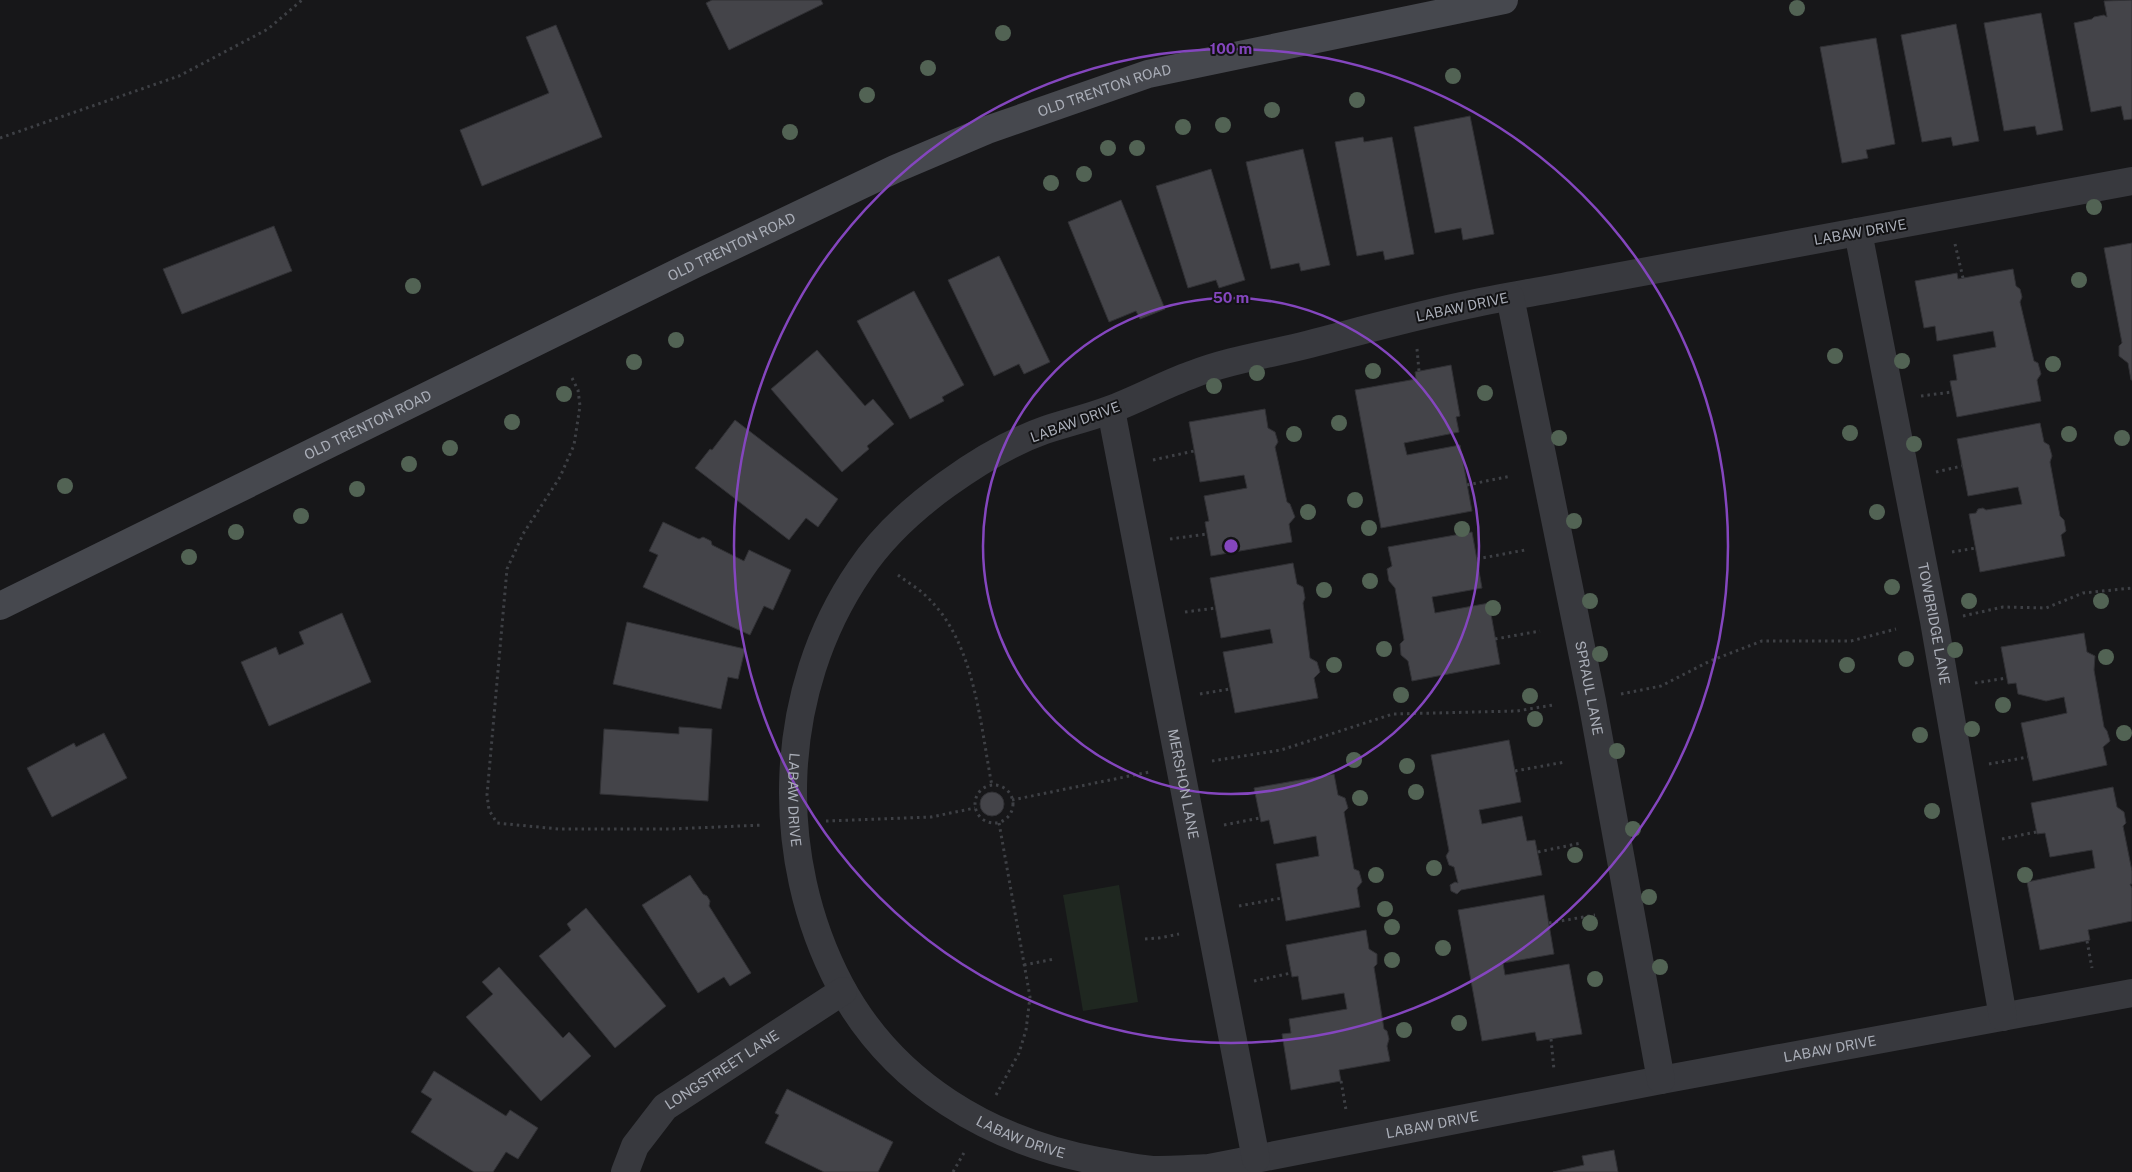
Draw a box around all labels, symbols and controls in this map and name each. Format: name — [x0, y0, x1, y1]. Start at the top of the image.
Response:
text: 100 m — [1210, 40, 1252, 57]
street label: OLD TRENTON ROAD — [1035, 61, 1173, 120]
street label: OLD TRENTON ROAD — [665, 209, 798, 284]
street label: LABAW DRIVE — [1812, 216, 1908, 248]
text: 50 m — [1213, 289, 1249, 306]
street label: LABAW DRIVE — [1414, 289, 1510, 325]
street label: OLD TRENTON ROAD — [302, 387, 434, 463]
street label: LABAW DRIVE — [1028, 398, 1122, 446]
centre of rings — [1222, 537, 1240, 555]
street label: TOWBRIDGE LANE — [1915, 561, 1953, 686]
street label: SPRAUL LANE — [1572, 639, 1606, 737]
street label: MERSHON LANE — [1165, 727, 1202, 841]
street label: LABAW DRIVE — [785, 752, 804, 848]
street label: LONGSTREET LANE — [662, 1027, 782, 1113]
street label: LABAW DRIVE — [1782, 1032, 1878, 1065]
street label: LABAW DRIVE — [1384, 1108, 1480, 1141]
street label: LABAW DRIVE — [974, 1113, 1067, 1161]

